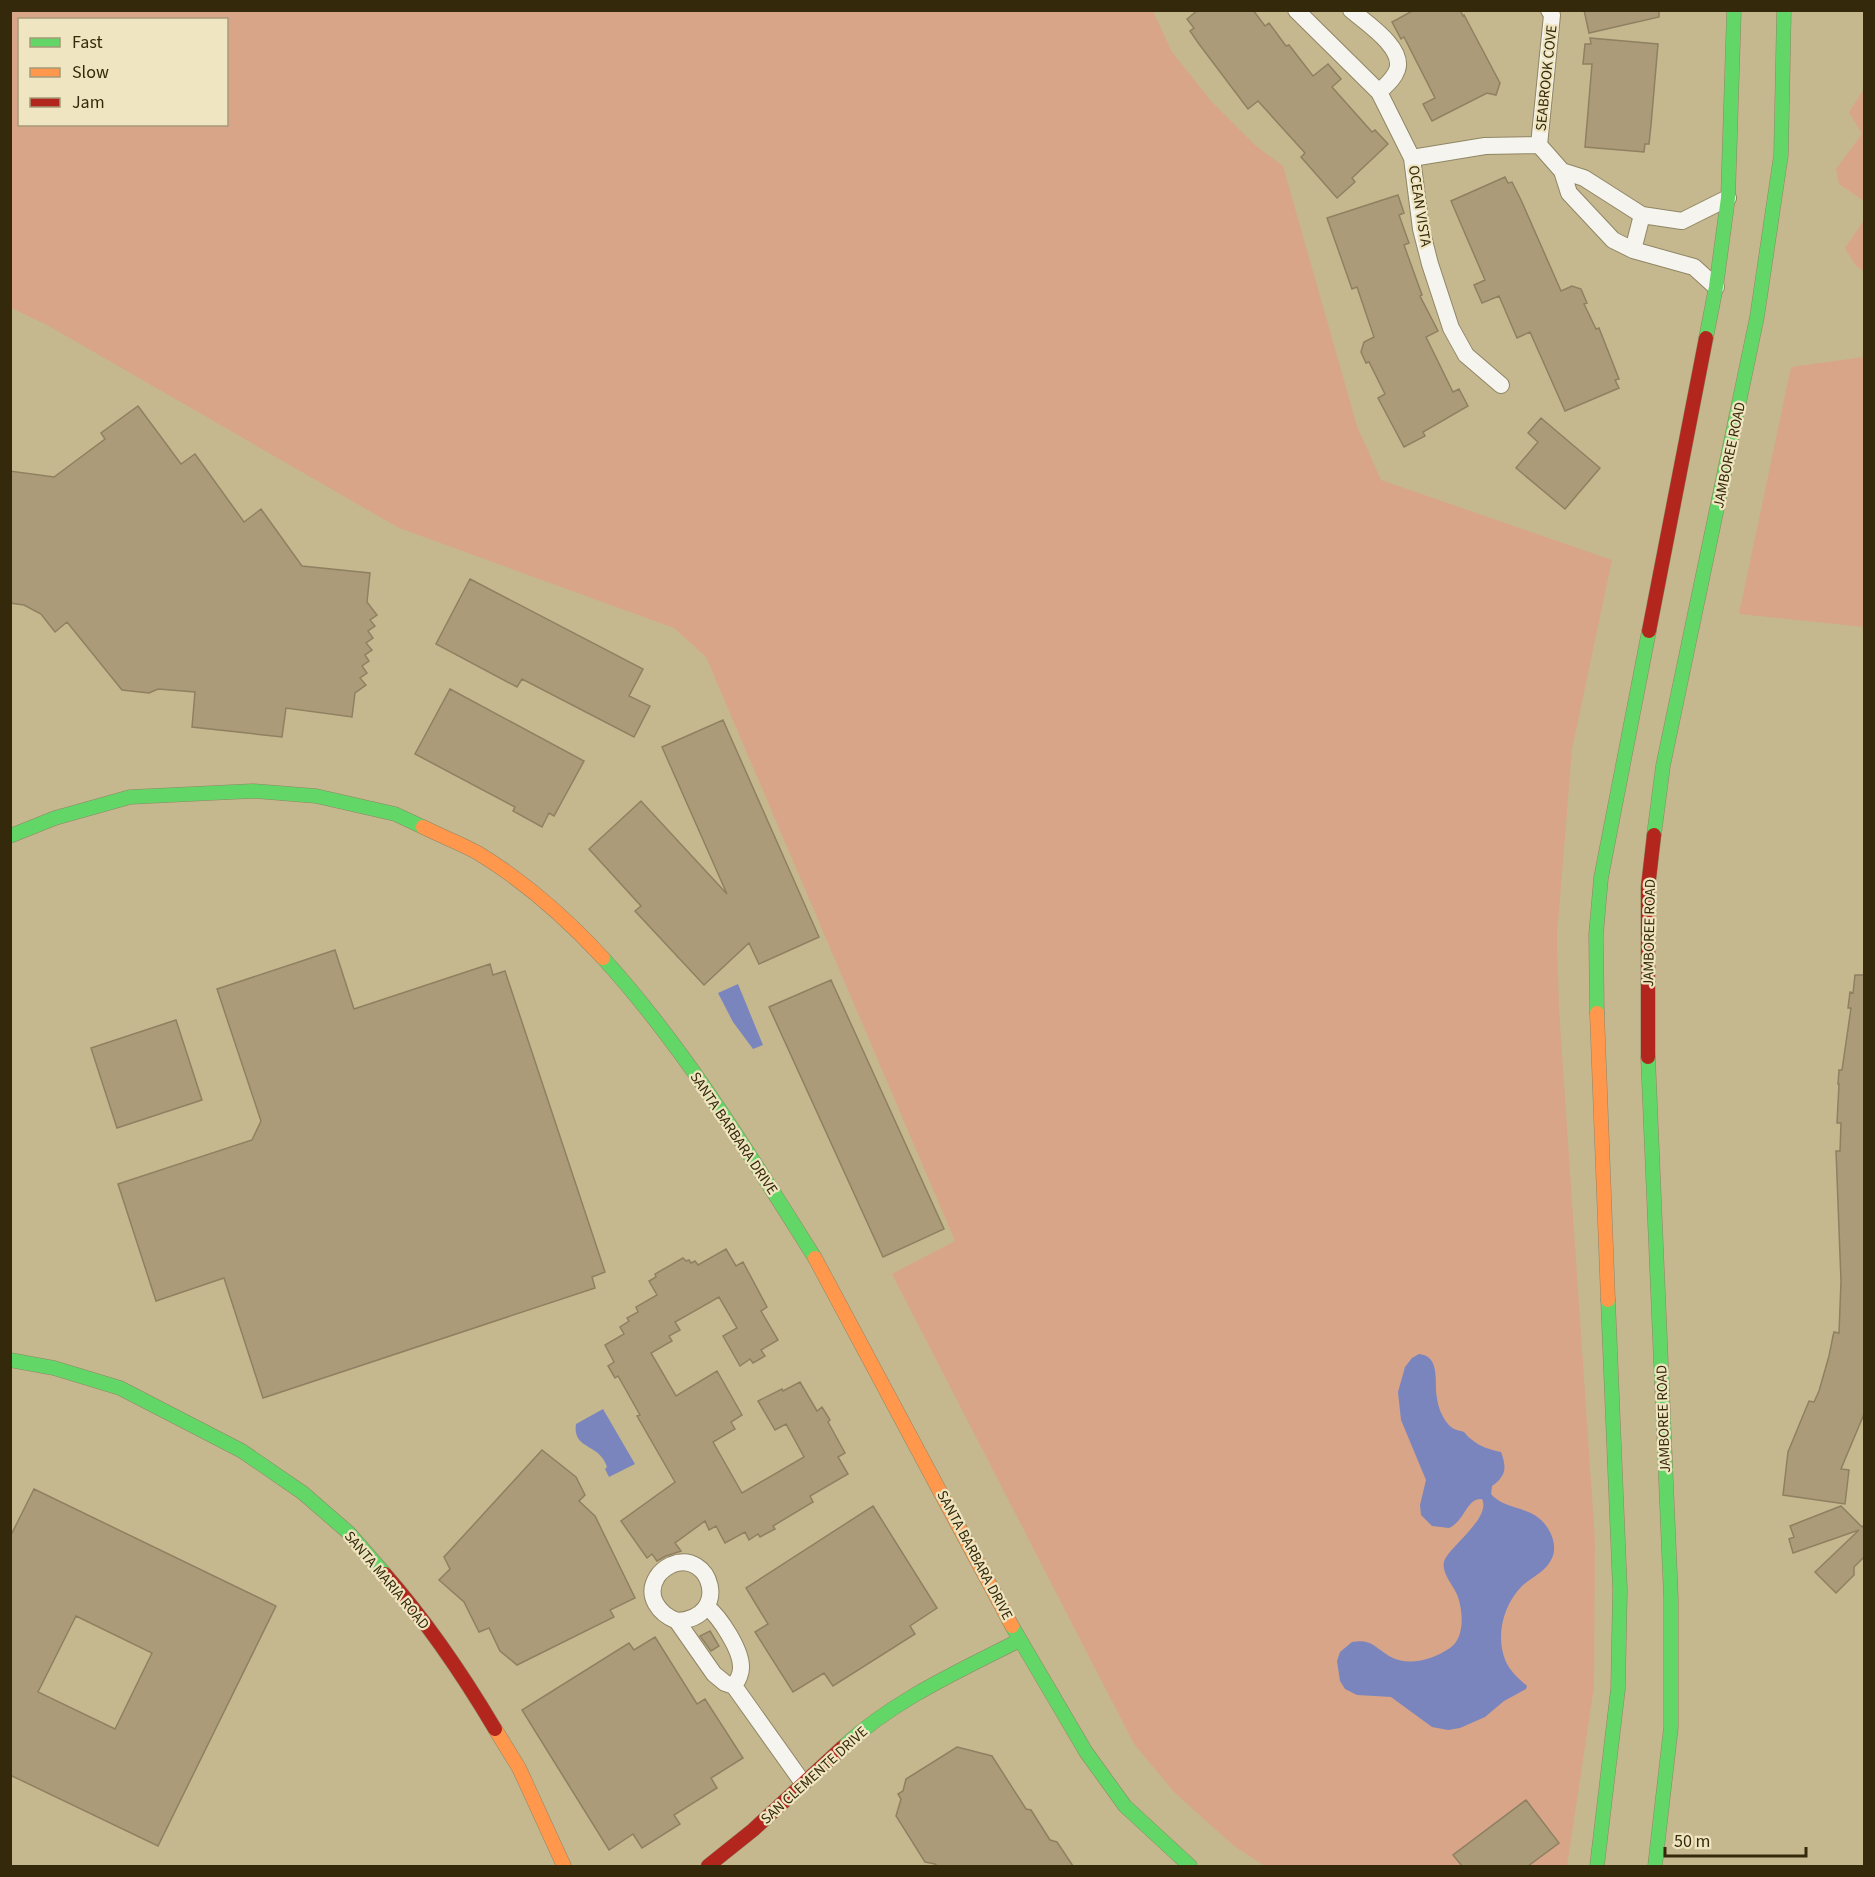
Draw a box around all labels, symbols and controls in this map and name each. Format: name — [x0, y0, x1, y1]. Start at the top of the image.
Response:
legend — [18, 18, 228, 126]
street label: SEABROOK COVE — [1530, 24, 1563, 132]
text: Fast — [72, 30, 103, 55]
text: Slow — [72, 60, 109, 85]
text: Jam — [72, 90, 105, 115]
street label: OCEAN VISTA — [1403, 164, 1436, 249]
street label: JAMBOREE ROAD — [1708, 400, 1751, 510]
street label: JAMBOREE ROAD — [1638, 879, 1661, 987]
street label: SANTA BARBARA DRIVE — [685, 1068, 783, 1199]
street label: JAMBOREE ROAD — [1651, 1365, 1676, 1473]
street label: SANTA BARBARA DRIVE — [932, 1487, 1018, 1624]
street label: SANTA MARIA ROAD — [339, 1527, 434, 1634]
street label: SAN CLEMENTE DRIVE — [756, 1722, 872, 1829]
scale bar — [1665, 1820, 1806, 1858]
text: 50 m — [1674, 1829, 1710, 1854]

